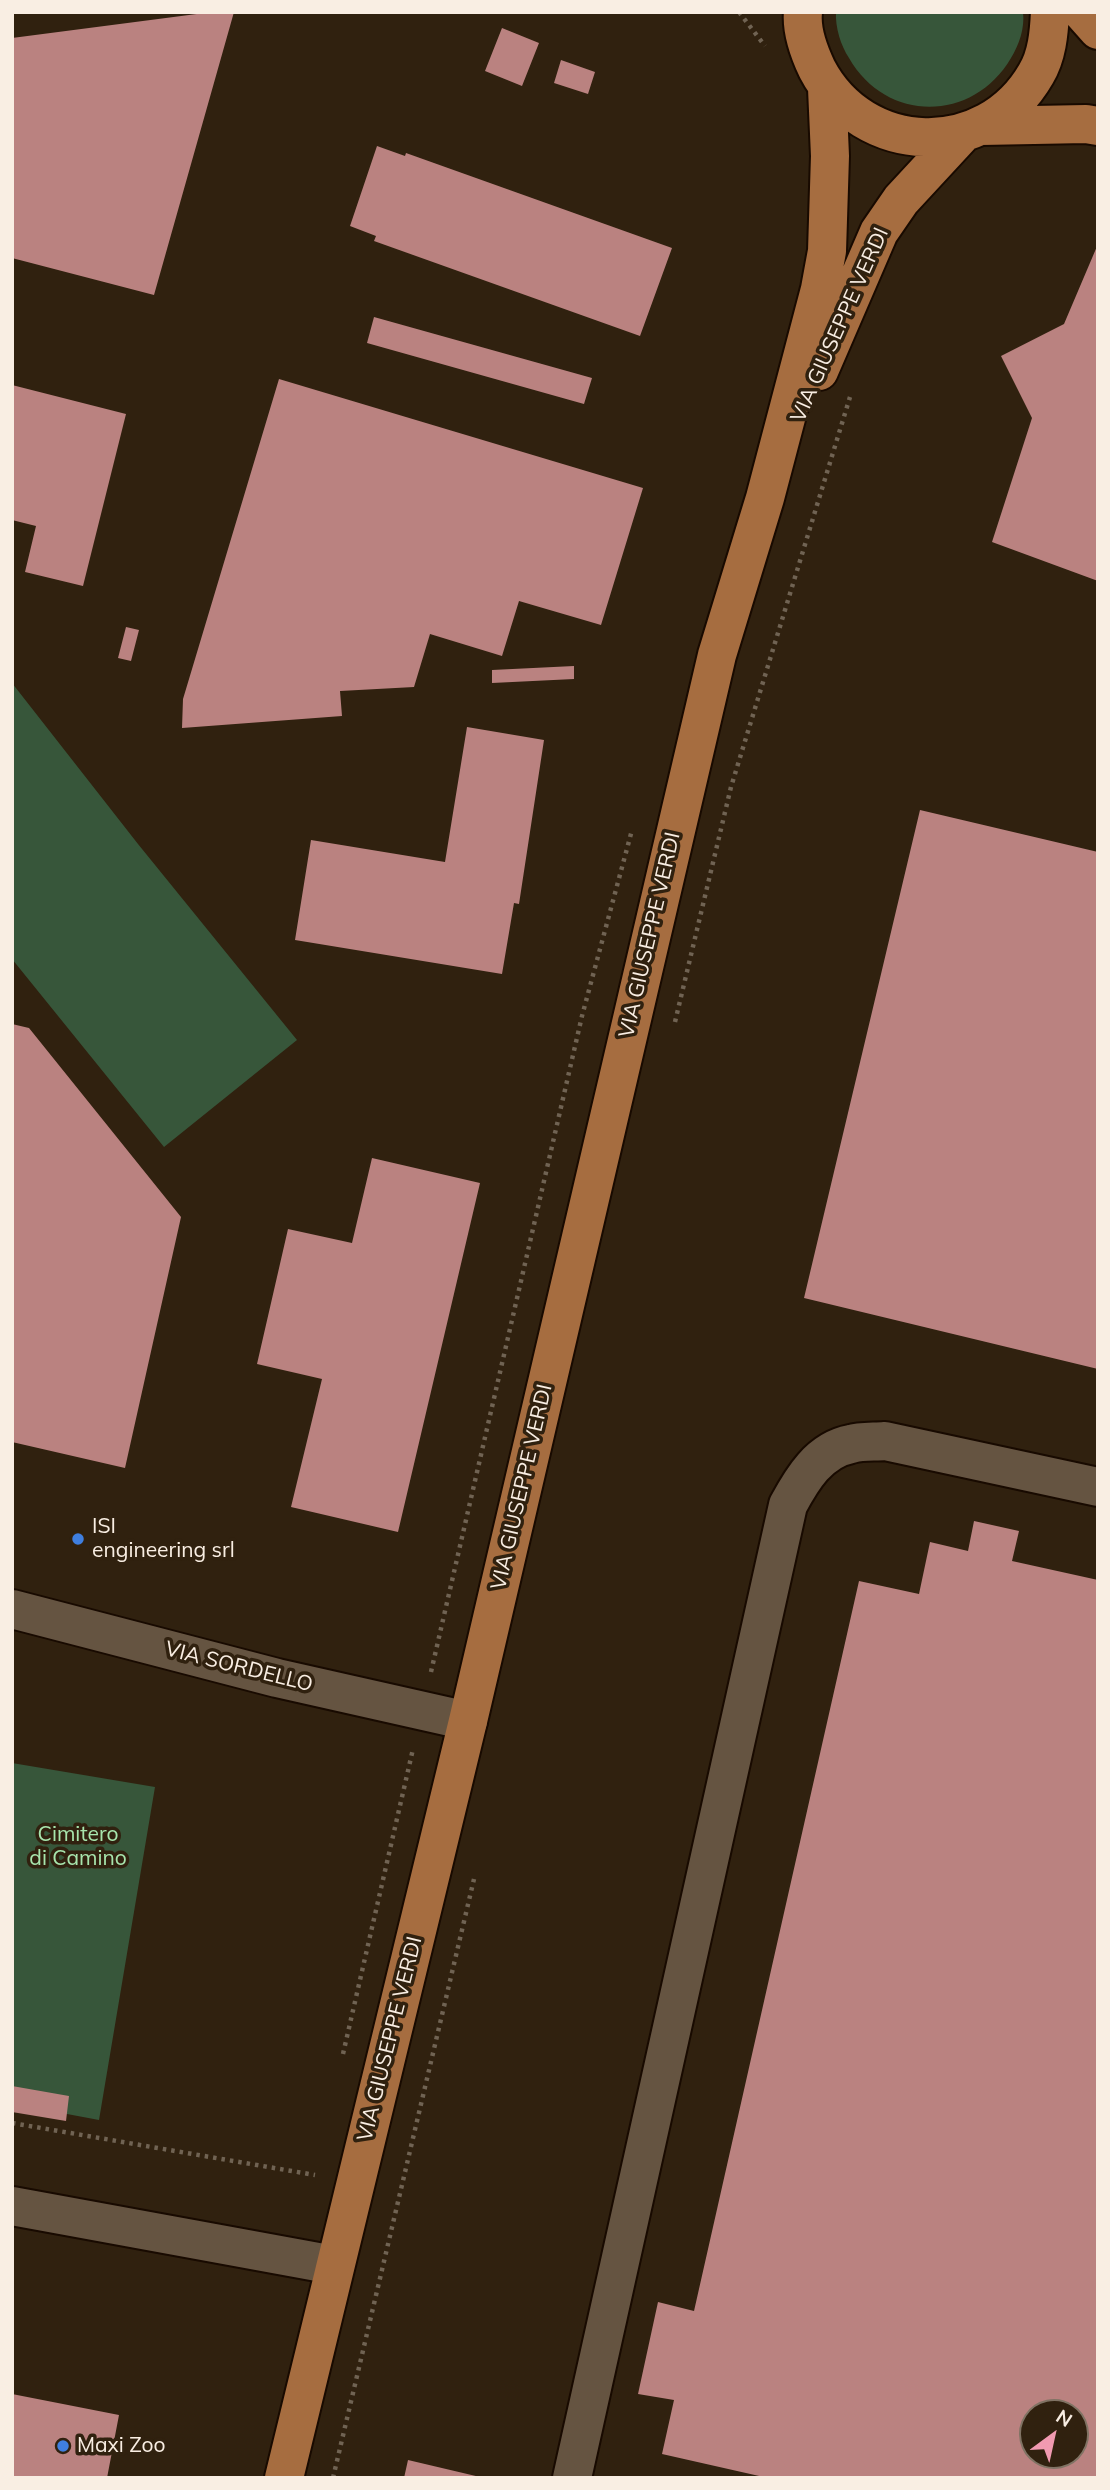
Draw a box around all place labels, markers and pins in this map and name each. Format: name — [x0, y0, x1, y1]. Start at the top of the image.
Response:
place label: ISI engineering srl — [92, 1514, 235, 1564]
marker: ISI engineering srl — [70, 1531, 86, 1547]
place label: Maxi Zoo — [77, 2433, 166, 2459]
marker: Maxi Zoo — [55, 2438, 71, 2454]

